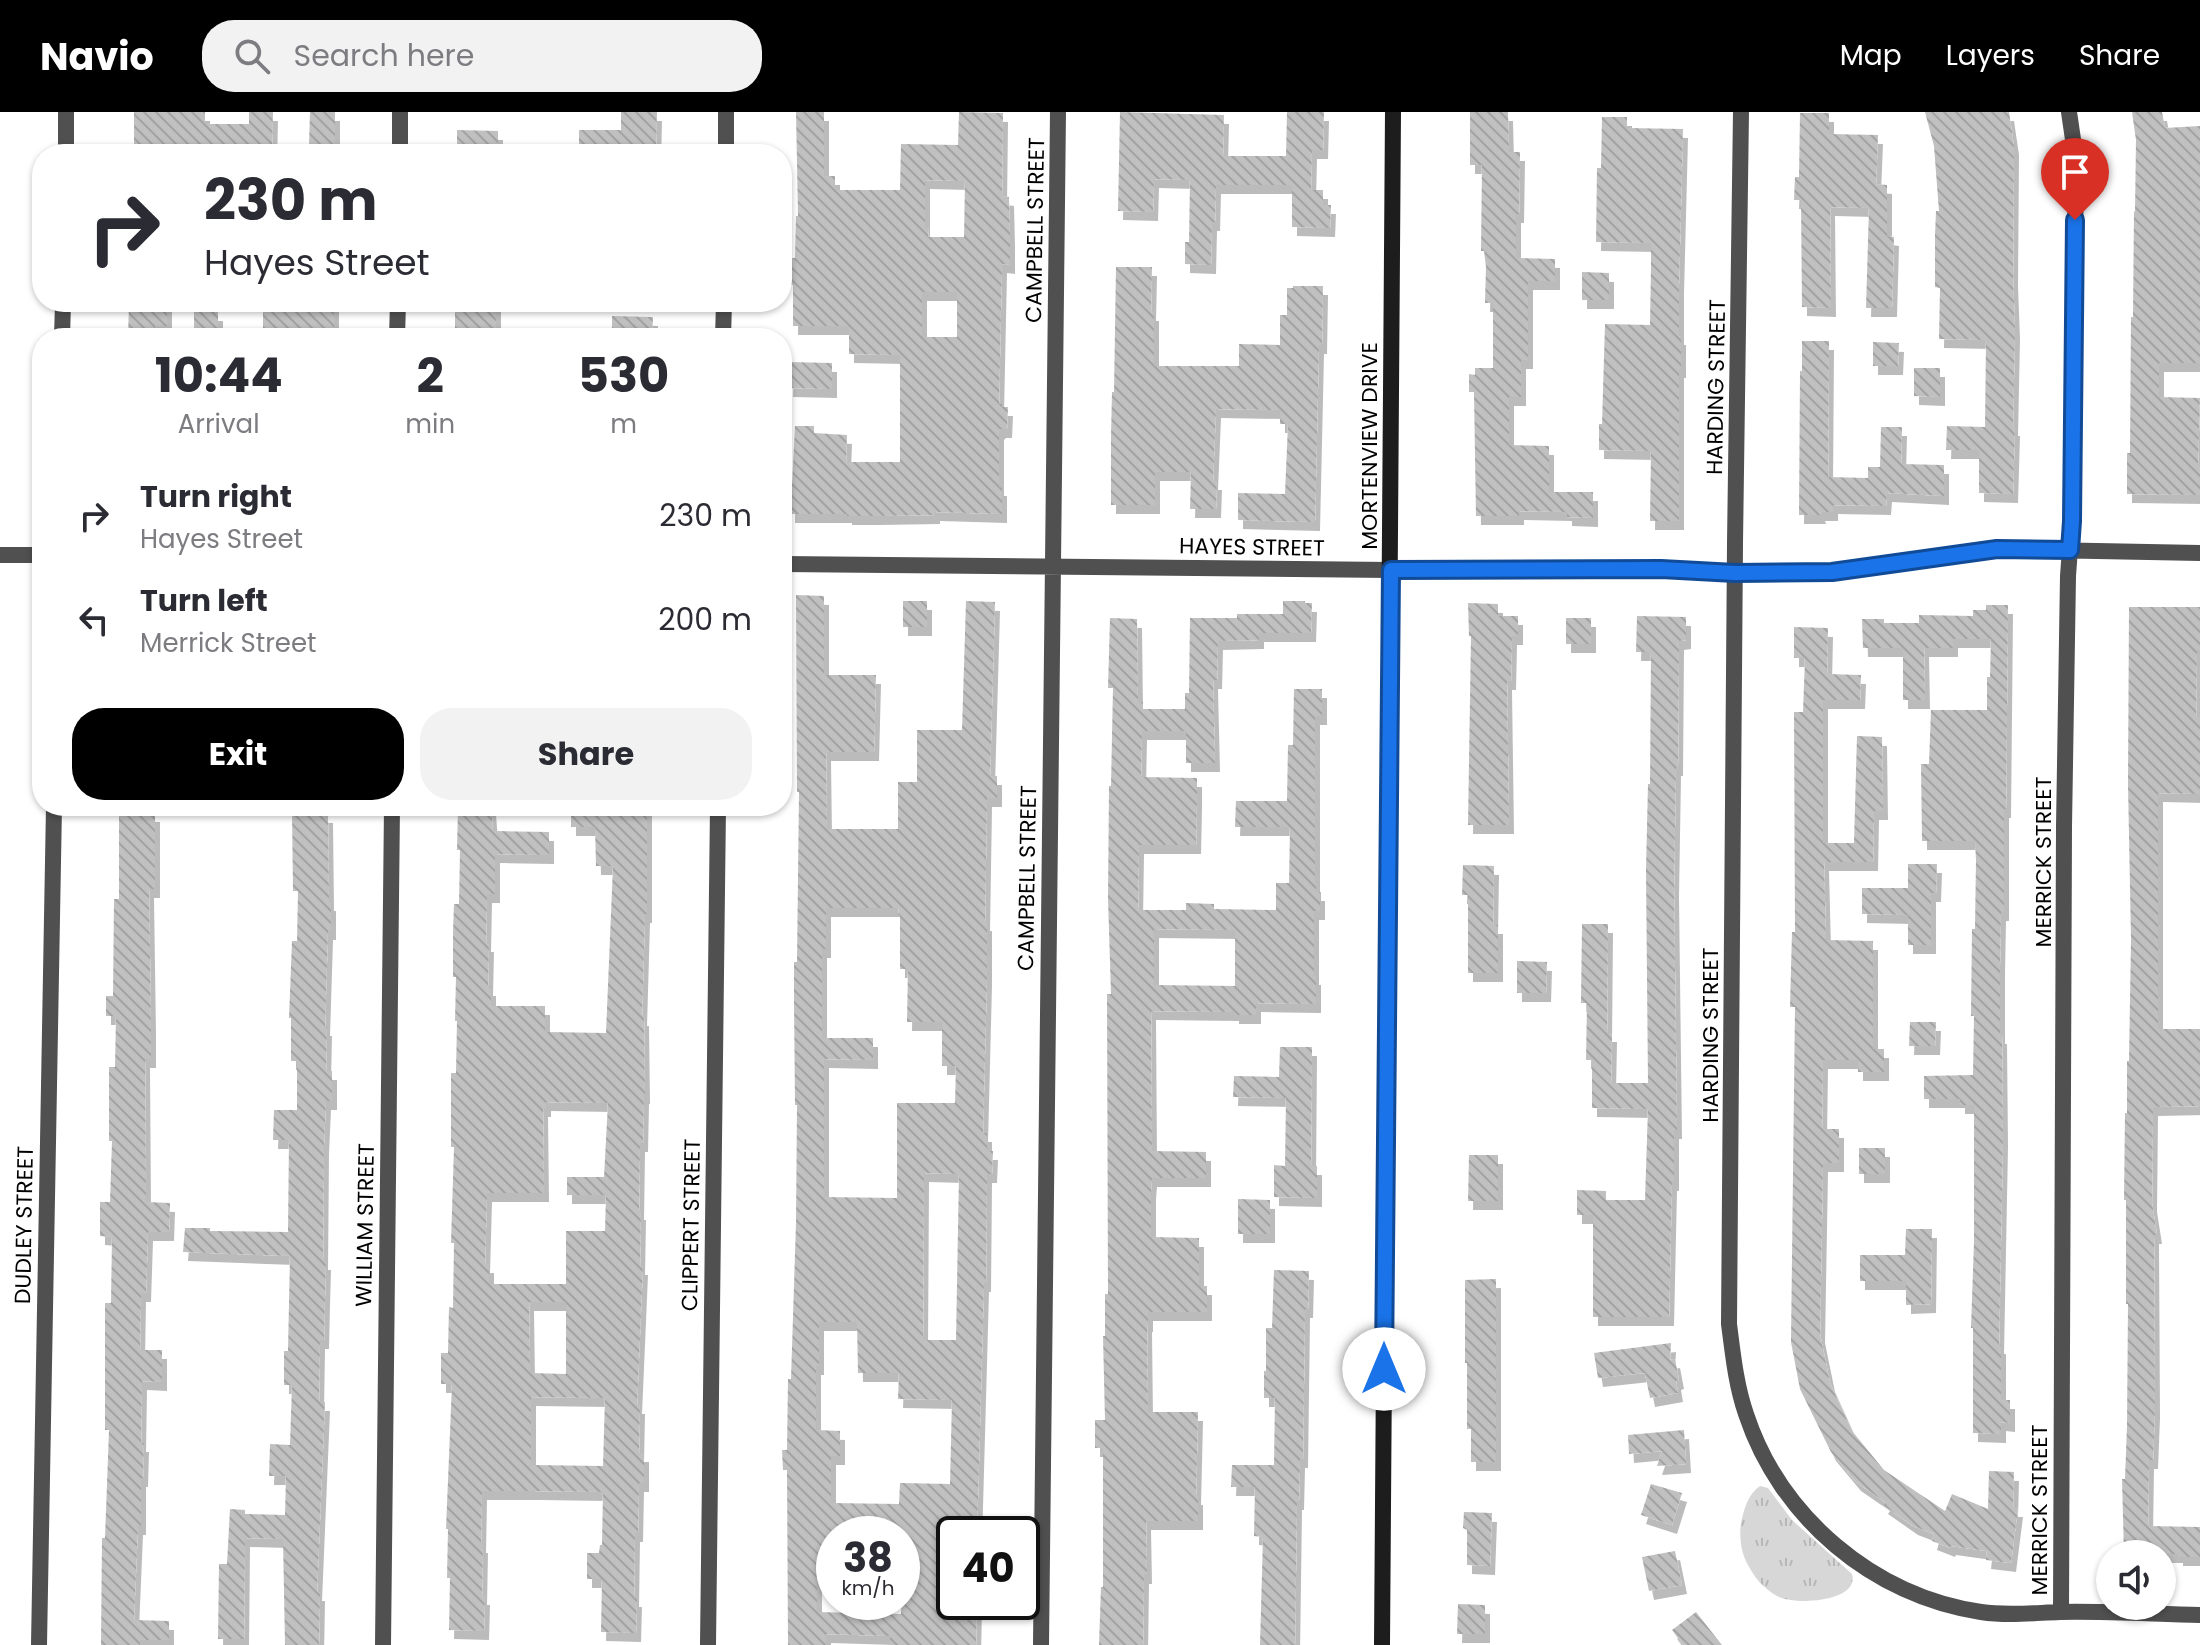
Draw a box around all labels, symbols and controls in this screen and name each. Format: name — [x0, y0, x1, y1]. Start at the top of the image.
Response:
search box — [202, 20, 762, 92]
text: Navio — [40, 30, 154, 83]
icon: search — [230, 34, 274, 78]
text: Search here — [294, 34, 474, 77]
text: Map — [1840, 36, 1902, 75]
text: Layers — [1946, 36, 2035, 75]
text: Share — [2079, 36, 2160, 75]
street label: CAMPBELL STREET — [1018, 137, 1052, 323]
pin — [2041, 138, 2109, 220]
icon: arrive — [2053, 150, 2097, 194]
text: 230 m — [204, 161, 378, 240]
icon: right — [72, 176, 176, 280]
text: Hayes Street — [204, 237, 430, 288]
street label: HARDING STREET — [1699, 299, 1733, 475]
text: 10:44 — [155, 342, 283, 409]
text: 2 — [416, 342, 444, 409]
text: 530 — [578, 342, 669, 409]
street label: MORTENVIEW DRIVE — [1354, 342, 1385, 550]
text: Arrival — [178, 406, 260, 442]
text: min — [405, 406, 455, 442]
text: m — [610, 406, 637, 442]
text: Turn right — [140, 475, 292, 518]
icon: right — [72, 494, 116, 538]
text: 230 m — [659, 494, 752, 537]
text: Hayes Street — [140, 521, 303, 557]
street label: HAYES STREET — [1179, 530, 1325, 564]
text: Turn left — [140, 579, 268, 622]
icon: left — [72, 598, 116, 642]
text: 200 m — [658, 598, 752, 641]
text: Merrick Street — [140, 625, 317, 661]
button: Exit — [72, 708, 404, 800]
button: Share — [420, 708, 752, 800]
street label: MERRICK STREET — [2028, 776, 2059, 948]
street label: CAMPBELL STREET — [1010, 785, 1044, 971]
street label: HARDING STREET — [1695, 947, 1726, 1123]
street label: CLIPPERT STREET — [674, 1138, 708, 1311]
street label: WILLIAM STREET — [348, 1143, 382, 1307]
street label: DUDLEY STREET — [7, 1146, 41, 1304]
position arrow — [1342, 1327, 1426, 1411]
street label: MERRICK STREET — [2024, 1424, 2055, 1596]
speed limit sign: 40 — [936, 1516, 1040, 1620]
text: 38 — [843, 1530, 893, 1586]
map controls — [2096, 1540, 2176, 1620]
button: sound — [2096, 1540, 2176, 1620]
text: km/h — [841, 1574, 895, 1602]

